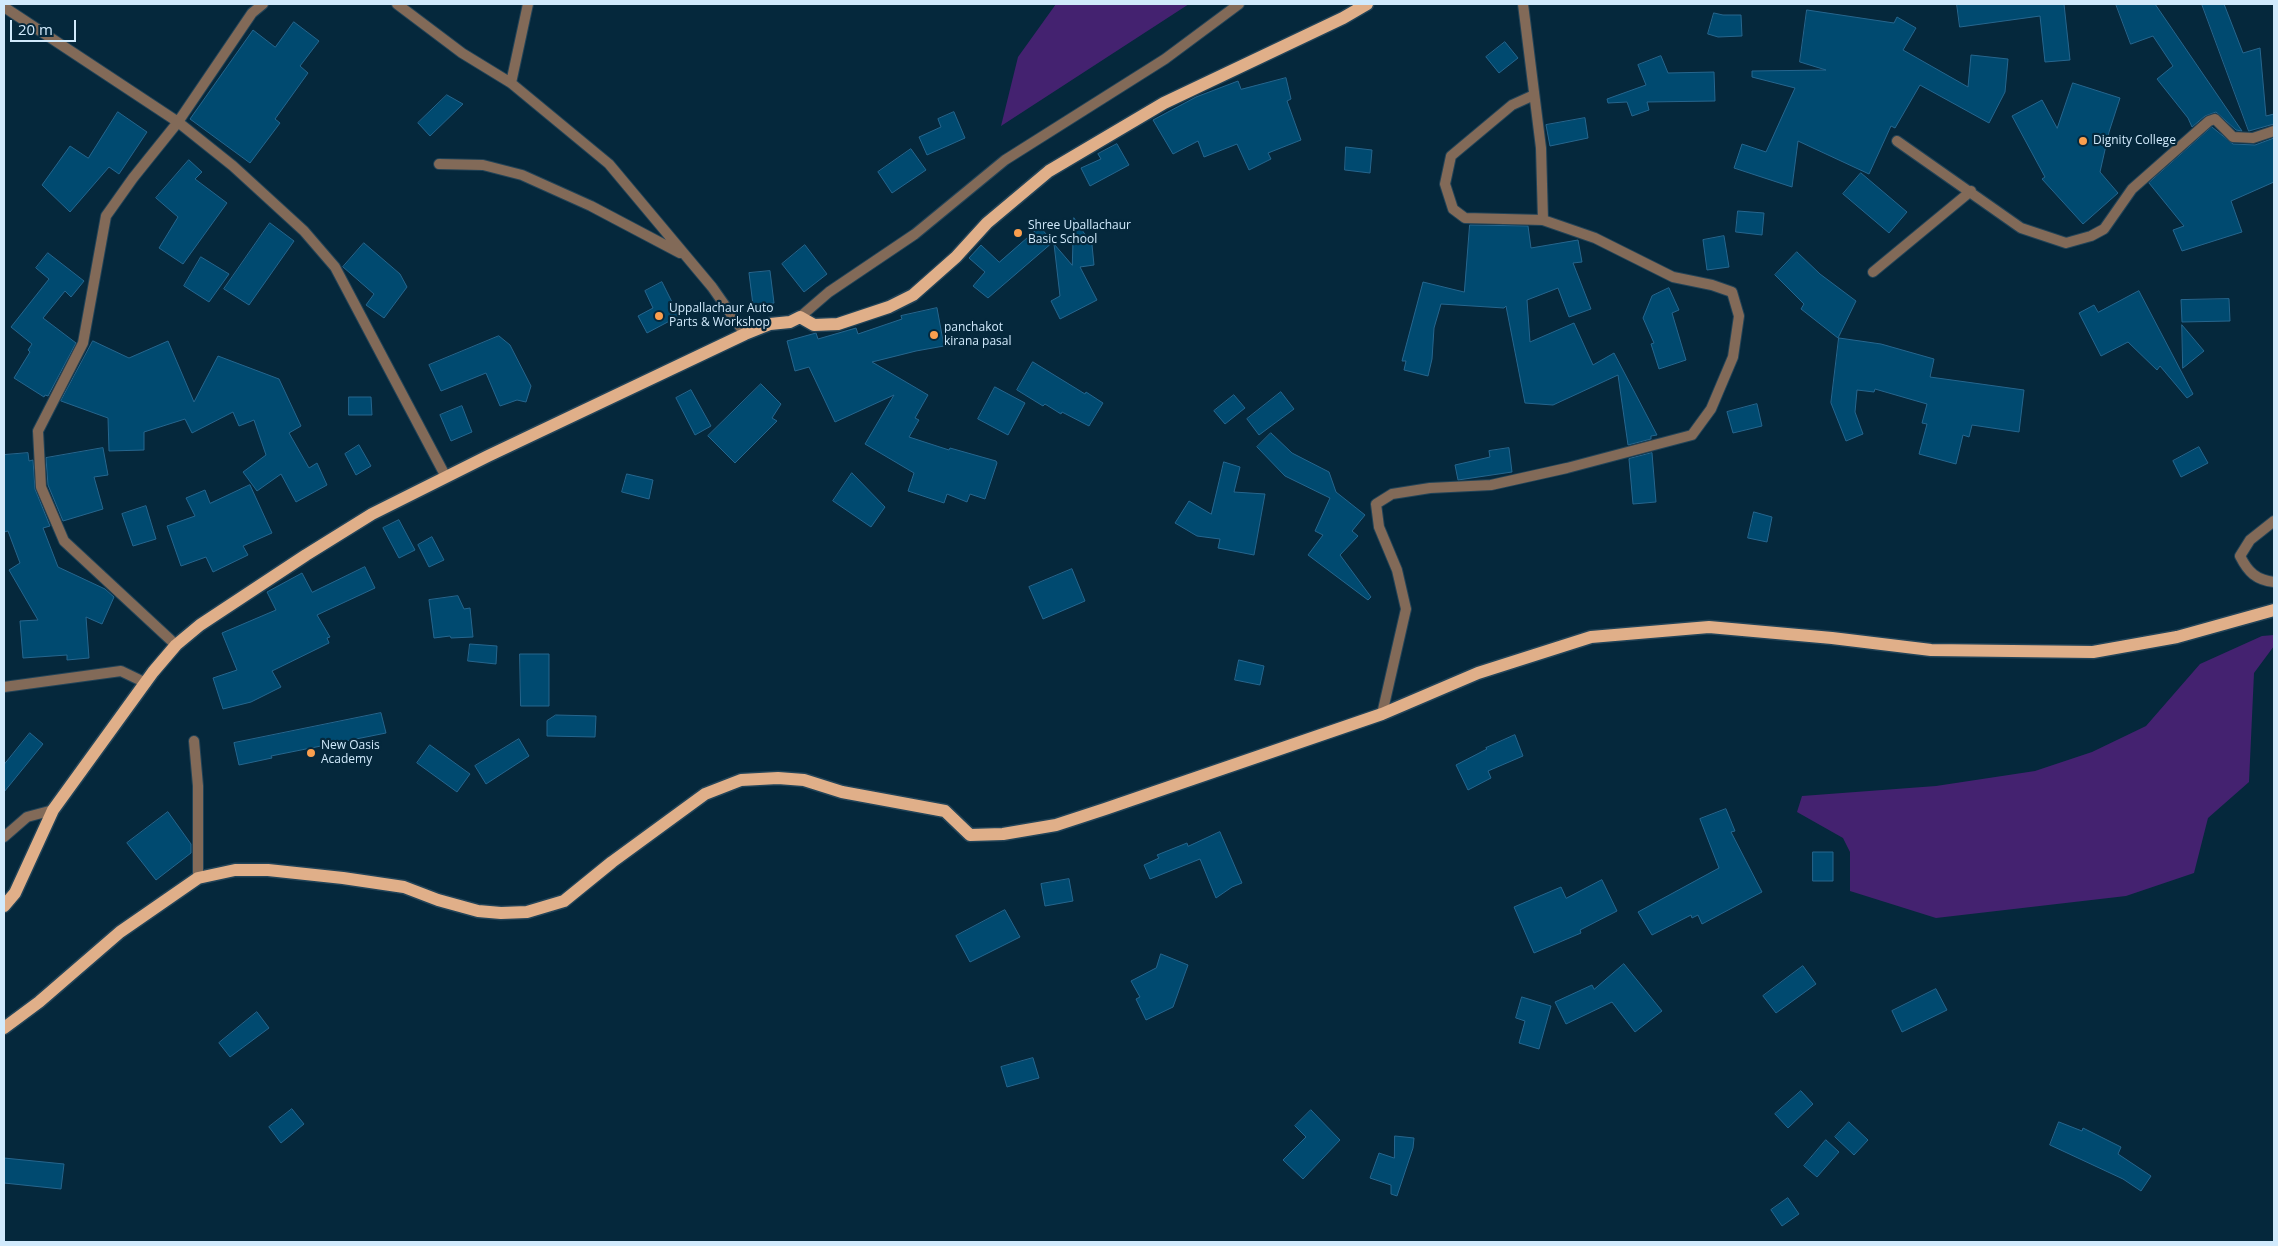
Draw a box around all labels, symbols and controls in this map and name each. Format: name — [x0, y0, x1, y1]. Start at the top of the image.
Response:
scale bar — [12, 10, 79, 42]
text: 20 m — [18, 19, 53, 39]
place label: Dignity College — [2093, 134, 2176, 148]
marker: Dignity College — [2077, 135, 2089, 147]
place label: Shree Upallachaur Basic School — [1028, 219, 1131, 247]
marker: Shree Upallachaur Basic School — [1012, 227, 1024, 239]
place label: Uppallachaur Auto Parts & Workshop — [669, 302, 773, 330]
marker: Uppallachaur Auto Parts & Workshop — [653, 310, 665, 322]
place label: panchakot kirana pasal — [944, 321, 1011, 349]
marker: panchakot kirana pasal — [928, 329, 940, 341]
place label: New Oasis Academy — [321, 739, 380, 767]
marker: New Oasis Academy — [305, 747, 317, 759]

